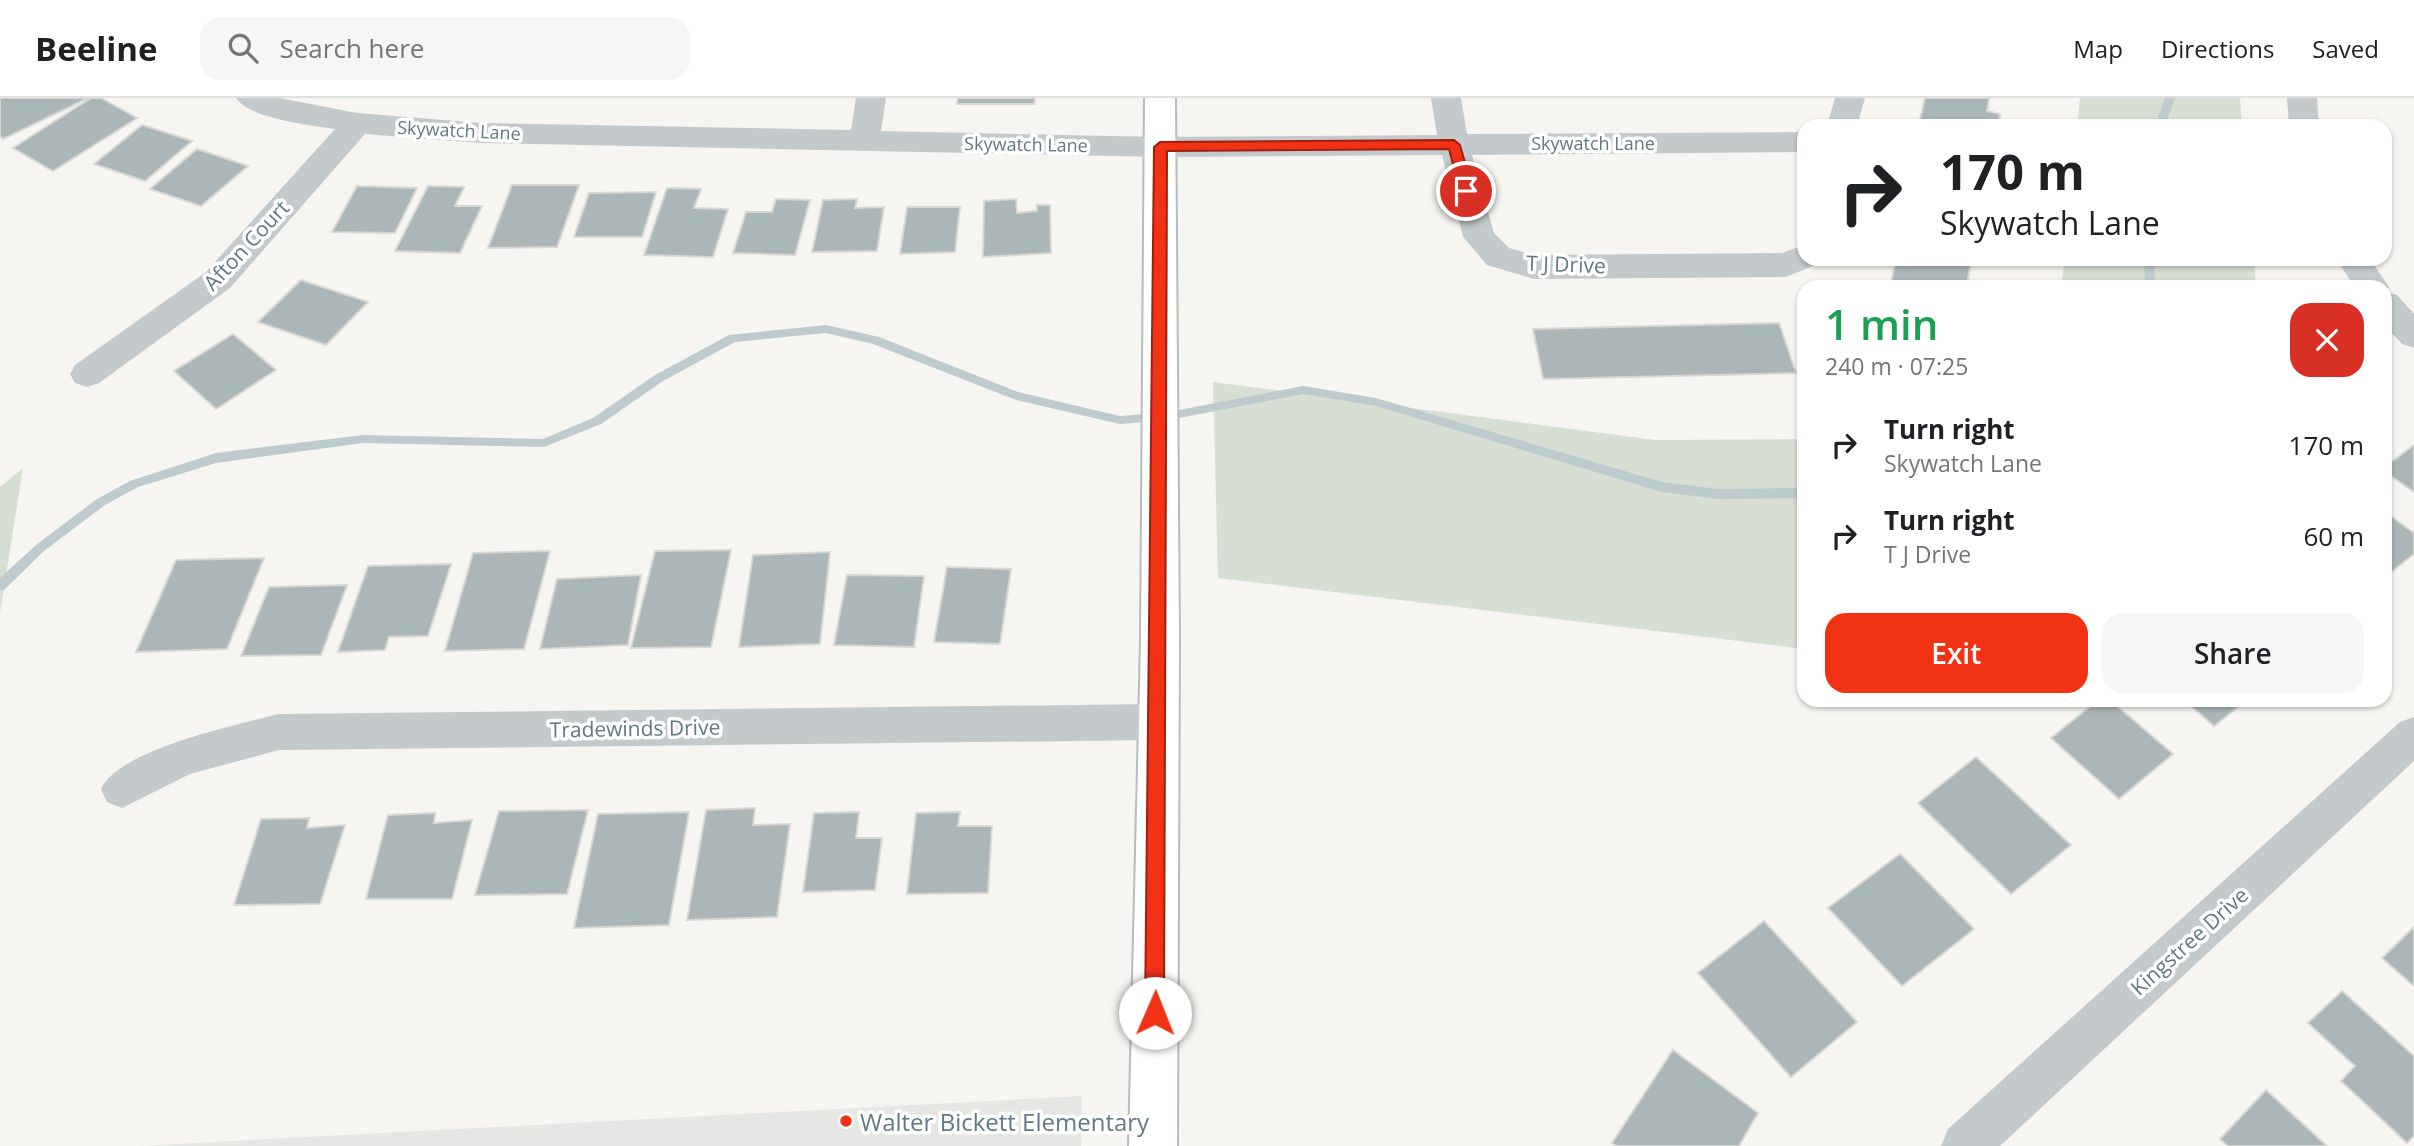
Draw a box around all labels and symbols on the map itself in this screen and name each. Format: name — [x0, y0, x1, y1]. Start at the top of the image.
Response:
street label: Skywatch Lane — [397, 115, 521, 145]
street label: Skywatch Lane — [964, 131, 1088, 157]
street label: Skywatch Lane — [1531, 131, 1655, 155]
pin — [1436, 161, 1496, 221]
street label: Afton Court — [197, 194, 295, 296]
street label: T J Drive — [1526, 249, 1606, 279]
street label: Tradewinds Drive — [549, 713, 721, 743]
street label: Kingstree Drive — [2124, 881, 2254, 1001]
position arrow — [1118, 976, 1192, 1050]
place label: Walter Bickett Elementary — [860, 1105, 1150, 1138]
marker: Walter Bickett Elementary — [838, 1113, 854, 1129]

